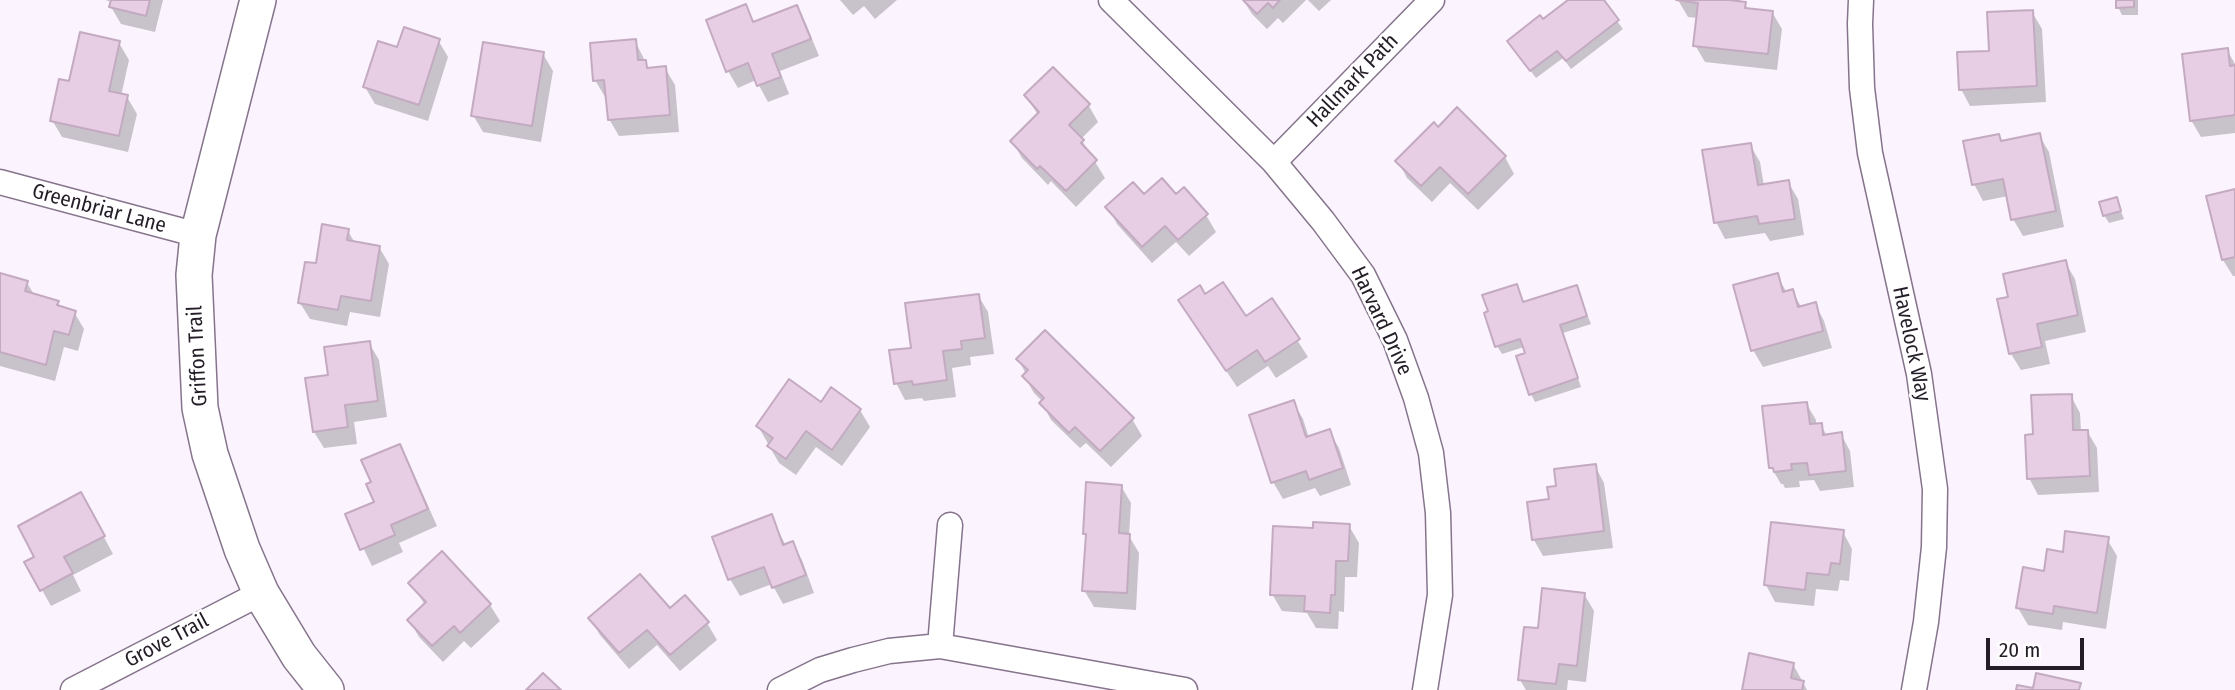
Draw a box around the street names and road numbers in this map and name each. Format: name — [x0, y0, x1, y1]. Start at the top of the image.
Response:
street label: Hallmark Path — [1302, 29, 1404, 133]
street label: Greenbriar Lane — [29, 179, 169, 239]
street label: Harvard Drive — [1345, 263, 1417, 379]
street label: Havelock Way — [1887, 284, 1935, 404]
street label: Griffon Trail — [183, 305, 213, 407]
street label: Grove Trail — [121, 608, 213, 674]

